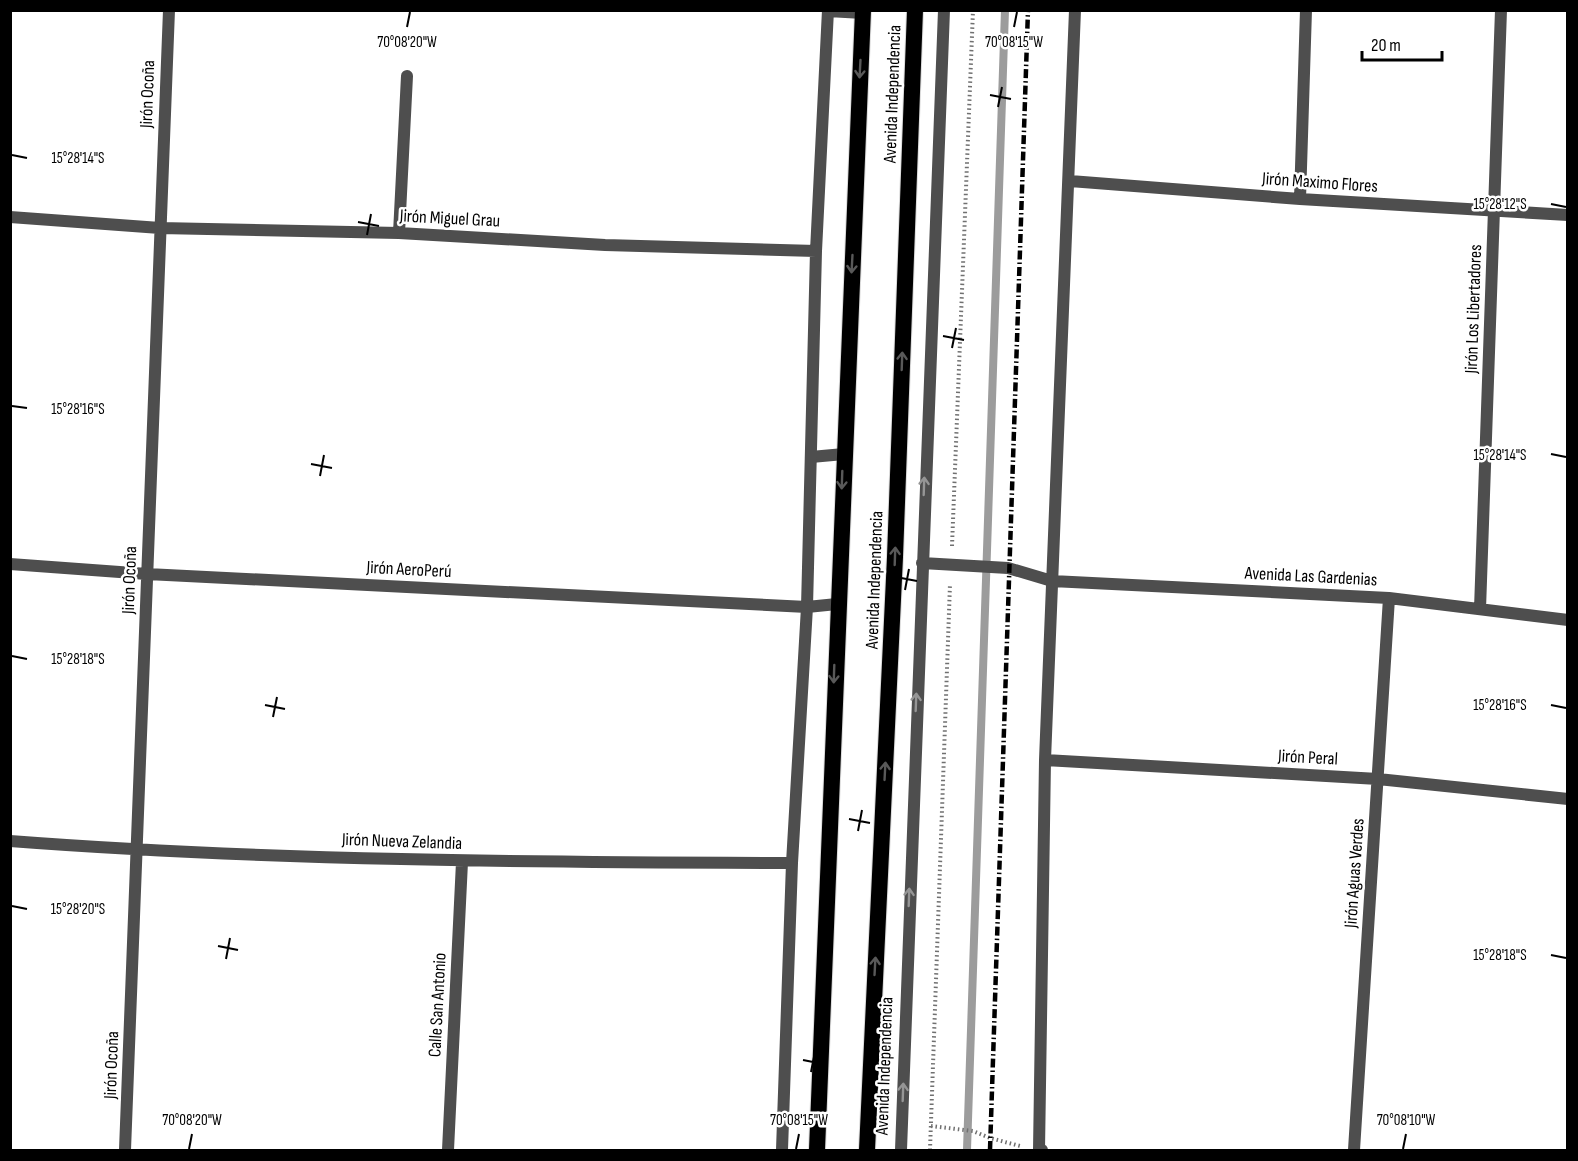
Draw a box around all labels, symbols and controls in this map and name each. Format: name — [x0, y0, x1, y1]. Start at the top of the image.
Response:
street label: Avenida Independencia — [880, 24, 905, 164]
scale bar — [1362, 24, 1442, 62]
text: 70°08'20"W — [377, 33, 437, 52]
text: 70°08'15"W — [985, 33, 1043, 52]
text: 20 m — [1371, 35, 1401, 56]
one-way arrow — [855, 58, 866, 78]
street label: Jirón Ocoña — [136, 60, 159, 129]
text: 15°28'14"S — [51, 149, 105, 168]
street label: Jirón Maximo Flores — [1260, 168, 1378, 197]
text: 15°28'12"S — [1473, 195, 1527, 214]
street label: Jirón Miguel Grau — [398, 205, 501, 232]
street label: Jirón Los Libertadores — [1461, 244, 1486, 375]
one-way arrow — [846, 253, 857, 273]
one-way arrow — [896, 351, 908, 371]
text: 15°28'16"S — [51, 400, 105, 419]
text: 15°28'14"S — [1473, 446, 1527, 465]
one-way arrow — [837, 469, 848, 489]
one-way arrow — [919, 477, 930, 497]
street label: Avenida Independencia — [862, 510, 887, 650]
street label: Jirón Ocoña — [118, 546, 141, 615]
one-way arrow — [889, 546, 900, 566]
street label: Jirón AeroPerú — [365, 557, 452, 582]
street label: Avenida Las Gardenias — [1243, 562, 1378, 590]
text: 15°28'18"S — [51, 650, 105, 669]
one-way arrow — [829, 664, 840, 684]
one-way arrow — [911, 693, 922, 713]
text: 15°28'16"S — [1473, 696, 1527, 715]
street label: Jirón Peral — [1276, 745, 1338, 770]
one-way arrow — [879, 762, 890, 782]
street label: Jirón Aguas Verdes — [1340, 818, 1369, 929]
street label: Jirón Nueva Zelandia — [340, 829, 463, 854]
one-way arrow — [904, 888, 915, 908]
text: 15°28'20"S — [51, 900, 105, 919]
text: 15°28'18"S — [1473, 946, 1527, 965]
street label: Calle San Antonio — [424, 952, 451, 1058]
one-way arrow — [870, 957, 881, 977]
street label: Avenida Independencia — [872, 996, 897, 1136]
street label: Jirón Ocoña — [100, 1031, 123, 1100]
one-way arrow — [897, 1083, 908, 1103]
text: 70°08'20"W — [162, 1111, 222, 1130]
text: 70°08'15"W — [770, 1111, 828, 1130]
text: 70°08'10"W — [1377, 1111, 1436, 1130]

